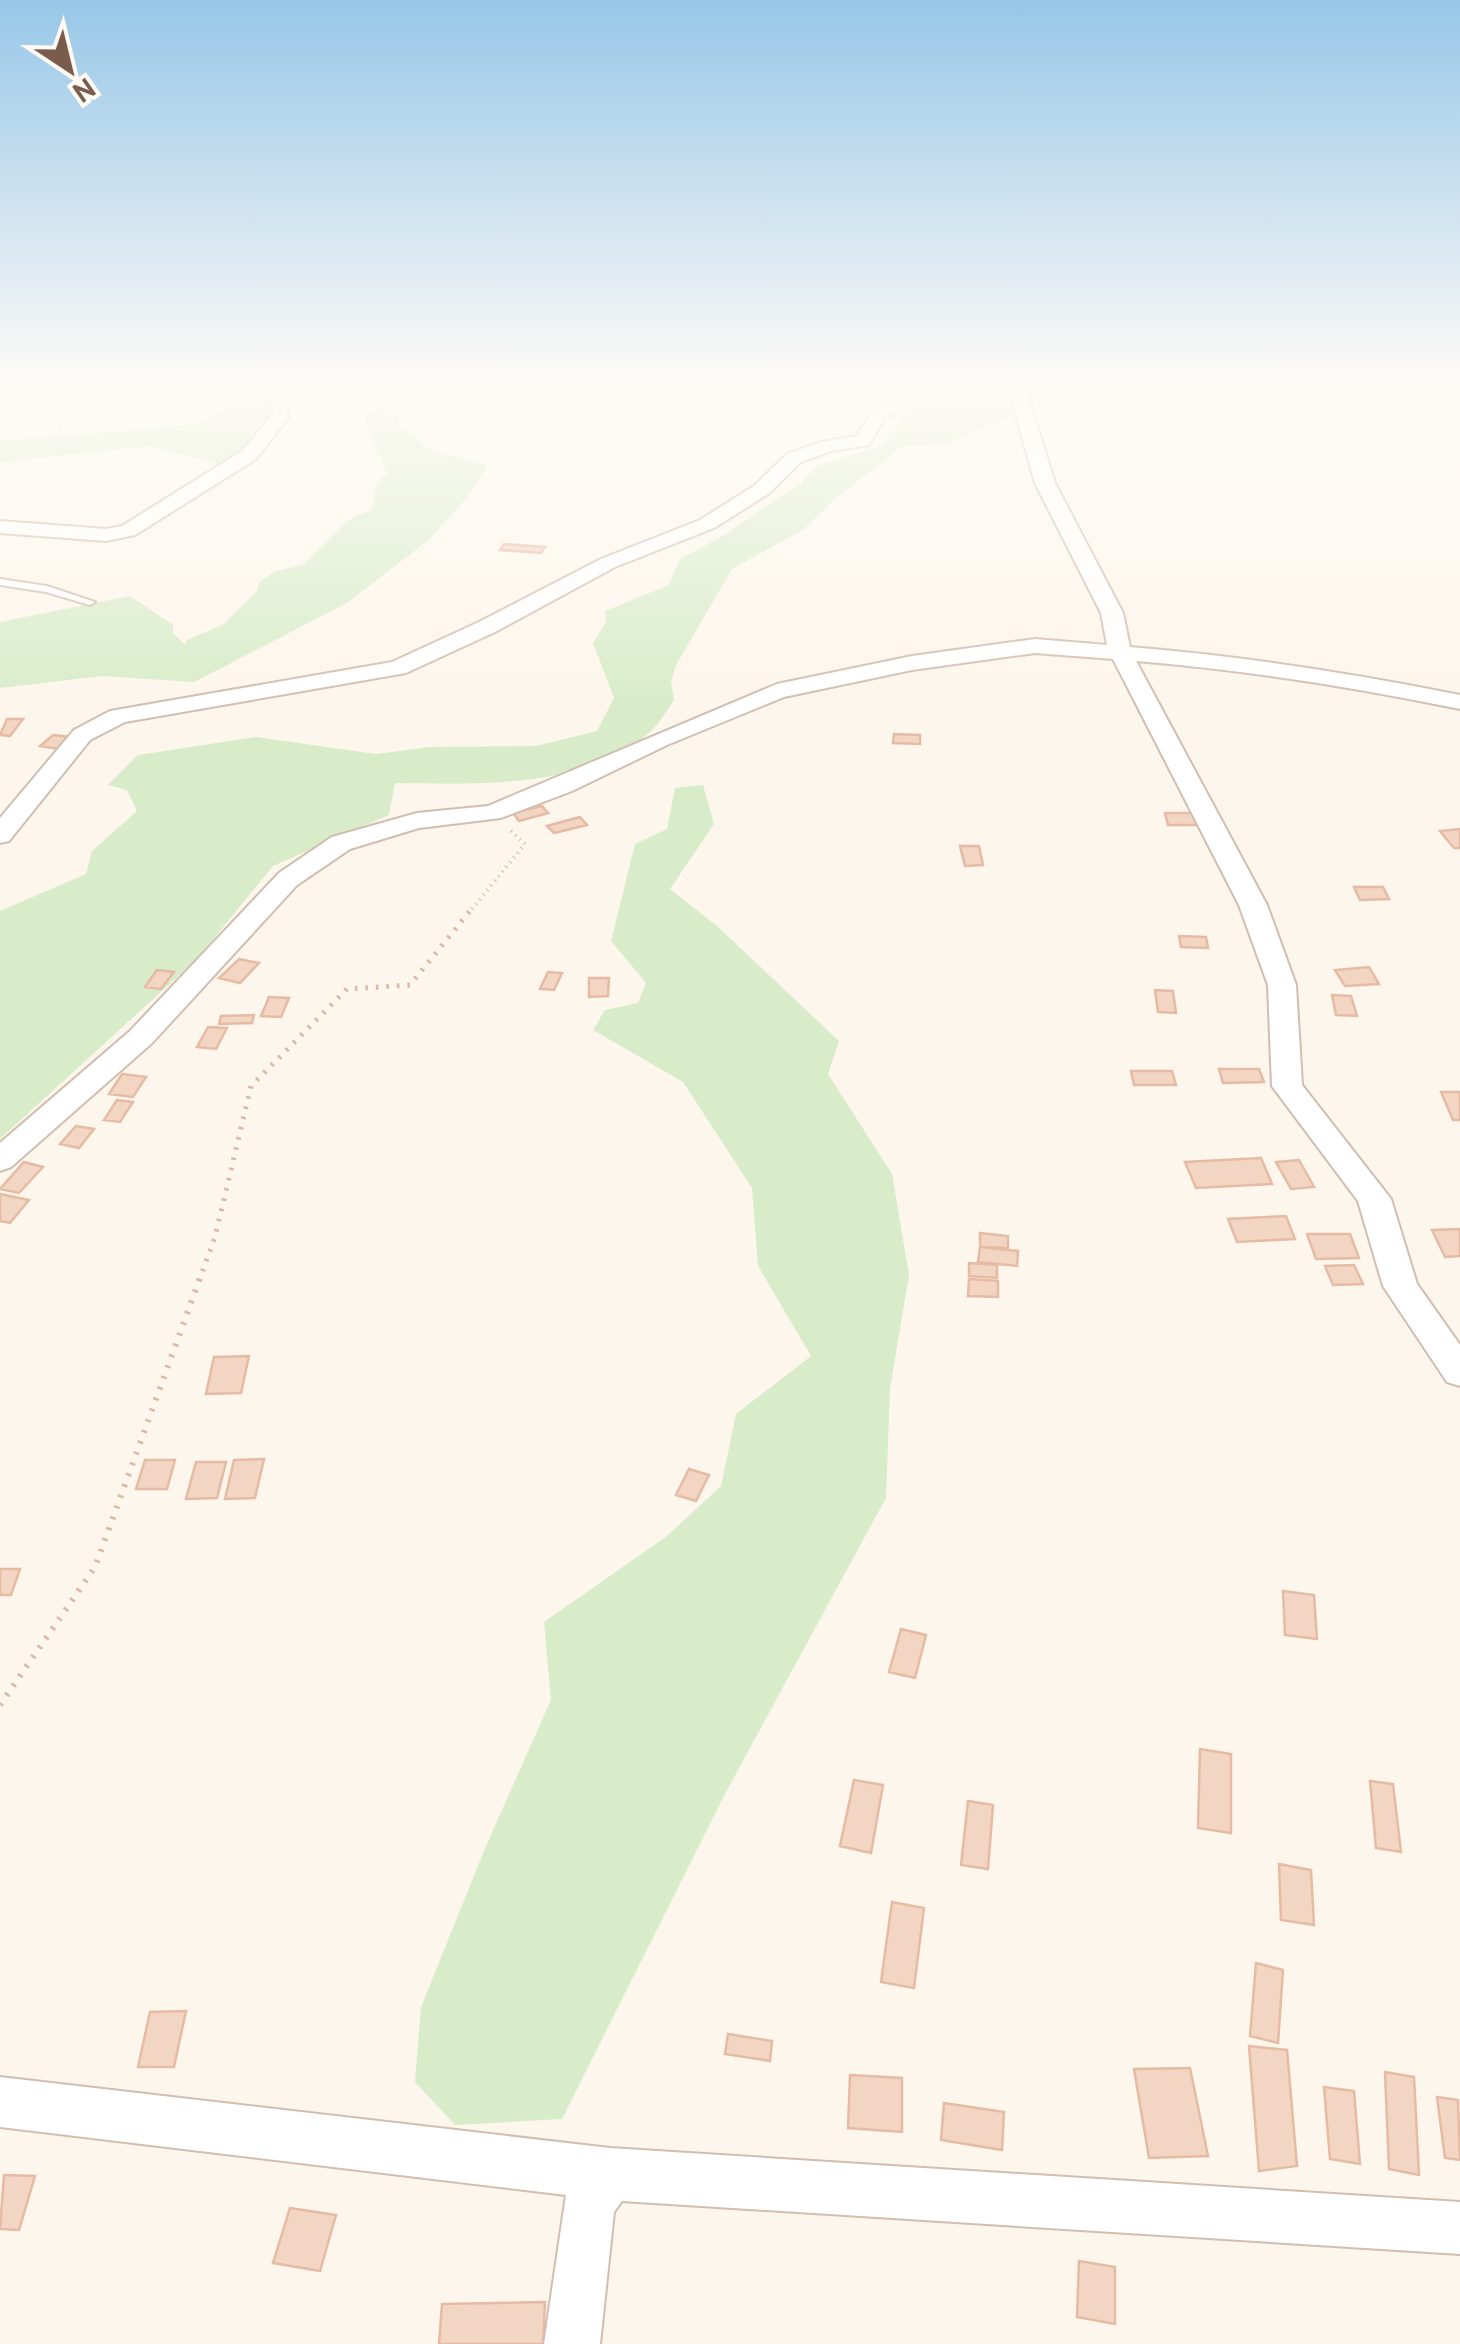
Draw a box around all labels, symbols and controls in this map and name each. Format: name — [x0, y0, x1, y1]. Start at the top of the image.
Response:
north arrow — [20, 20, 120, 120]
text: N — [64, 68, 101, 109]

